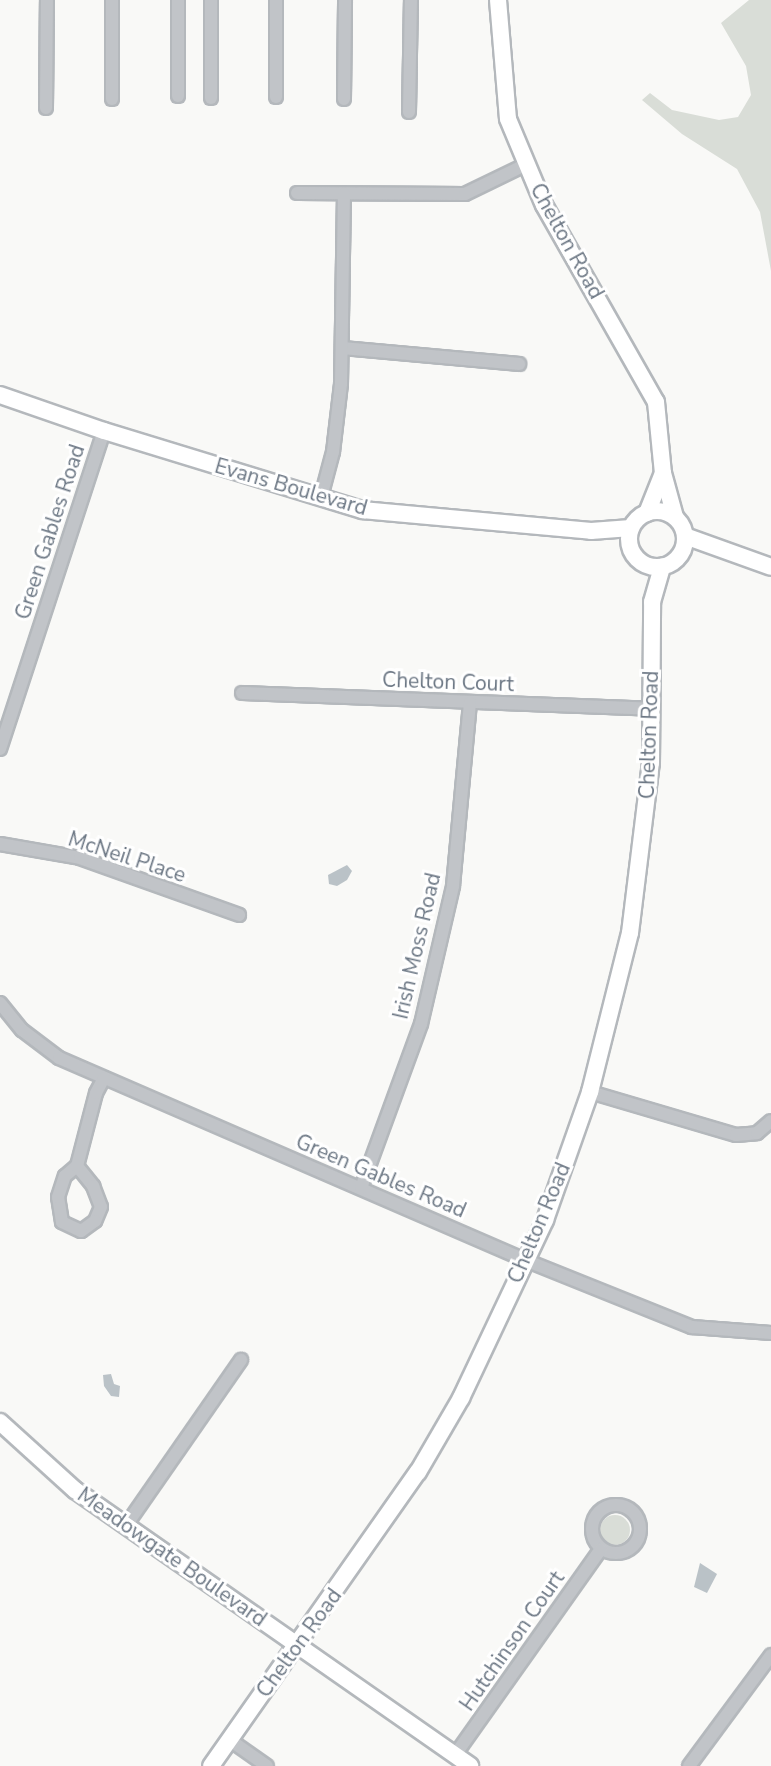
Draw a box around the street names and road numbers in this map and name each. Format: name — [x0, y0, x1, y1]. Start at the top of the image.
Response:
street label: Chelton Road — [525, 179, 609, 303]
street label: Green Gables Road — [10, 441, 90, 623]
street label: Evans Boulevard — [212, 453, 370, 521]
street label: Chelton Court — [382, 667, 514, 697]
street label: Chelton Road — [634, 670, 664, 800]
street label: McNeil Place — [65, 826, 189, 888]
street label: Irish Moss Road — [388, 870, 446, 1022]
street label: Green Gables Road — [292, 1129, 470, 1223]
street label: Chelton Road — [502, 1159, 576, 1287]
street label: Meadowgate Boulevard — [73, 1482, 271, 1632]
street label: Hutchinson Court — [454, 1566, 570, 1716]
street label: Chelton Road — [251, 1584, 347, 1702]

